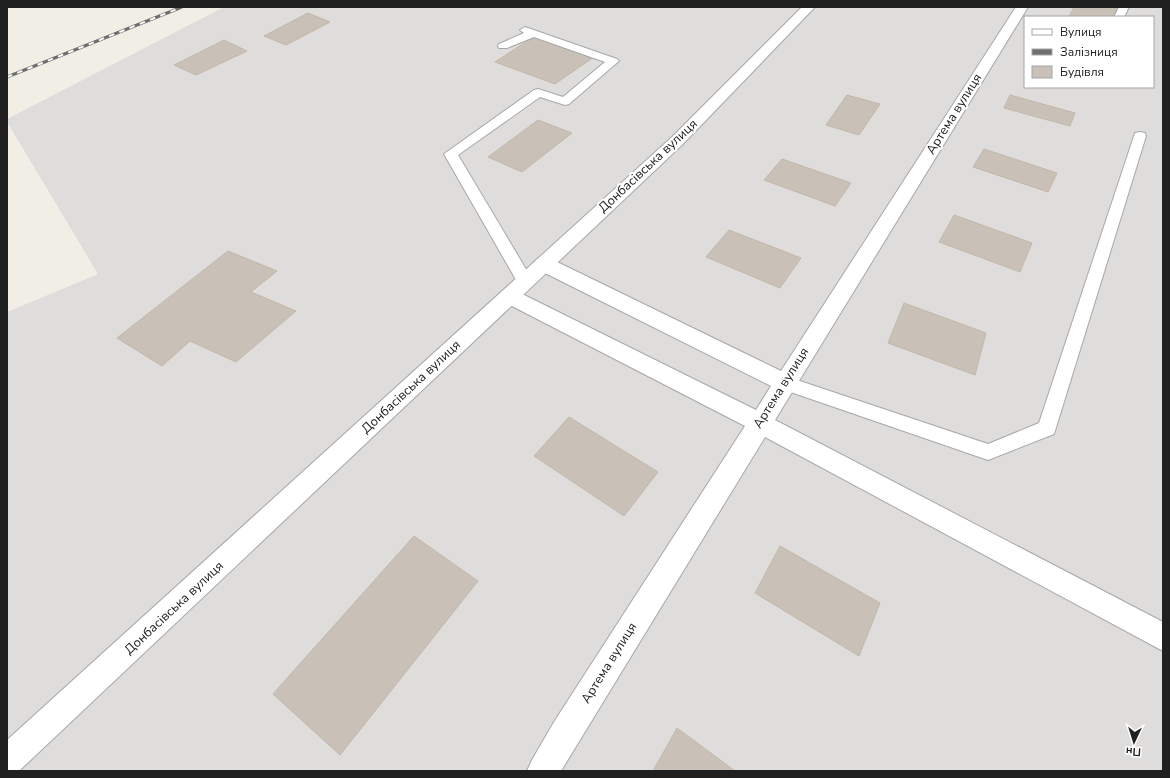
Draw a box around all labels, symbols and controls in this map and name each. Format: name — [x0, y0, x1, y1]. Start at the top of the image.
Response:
legend — [1024, 16, 1154, 88]
text: Вулиця — [1060, 24, 1102, 40]
text: Залізниця — [1060, 44, 1118, 60]
text: Будівля — [1060, 64, 1104, 80]
street label: Артема вулиця — [922, 70, 986, 158]
street label: Донбасівська вулиця — [594, 115, 702, 217]
street label: Донбасівська вулиця — [357, 336, 465, 438]
street label: Артема вулиця — [749, 344, 813, 432]
street label: Донбасівська вулиця — [120, 557, 228, 659]
street label: Артема вулиця — [577, 619, 641, 707]
north arrow — [1114, 722, 1154, 762]
text: Пн — [1125, 743, 1141, 759]

